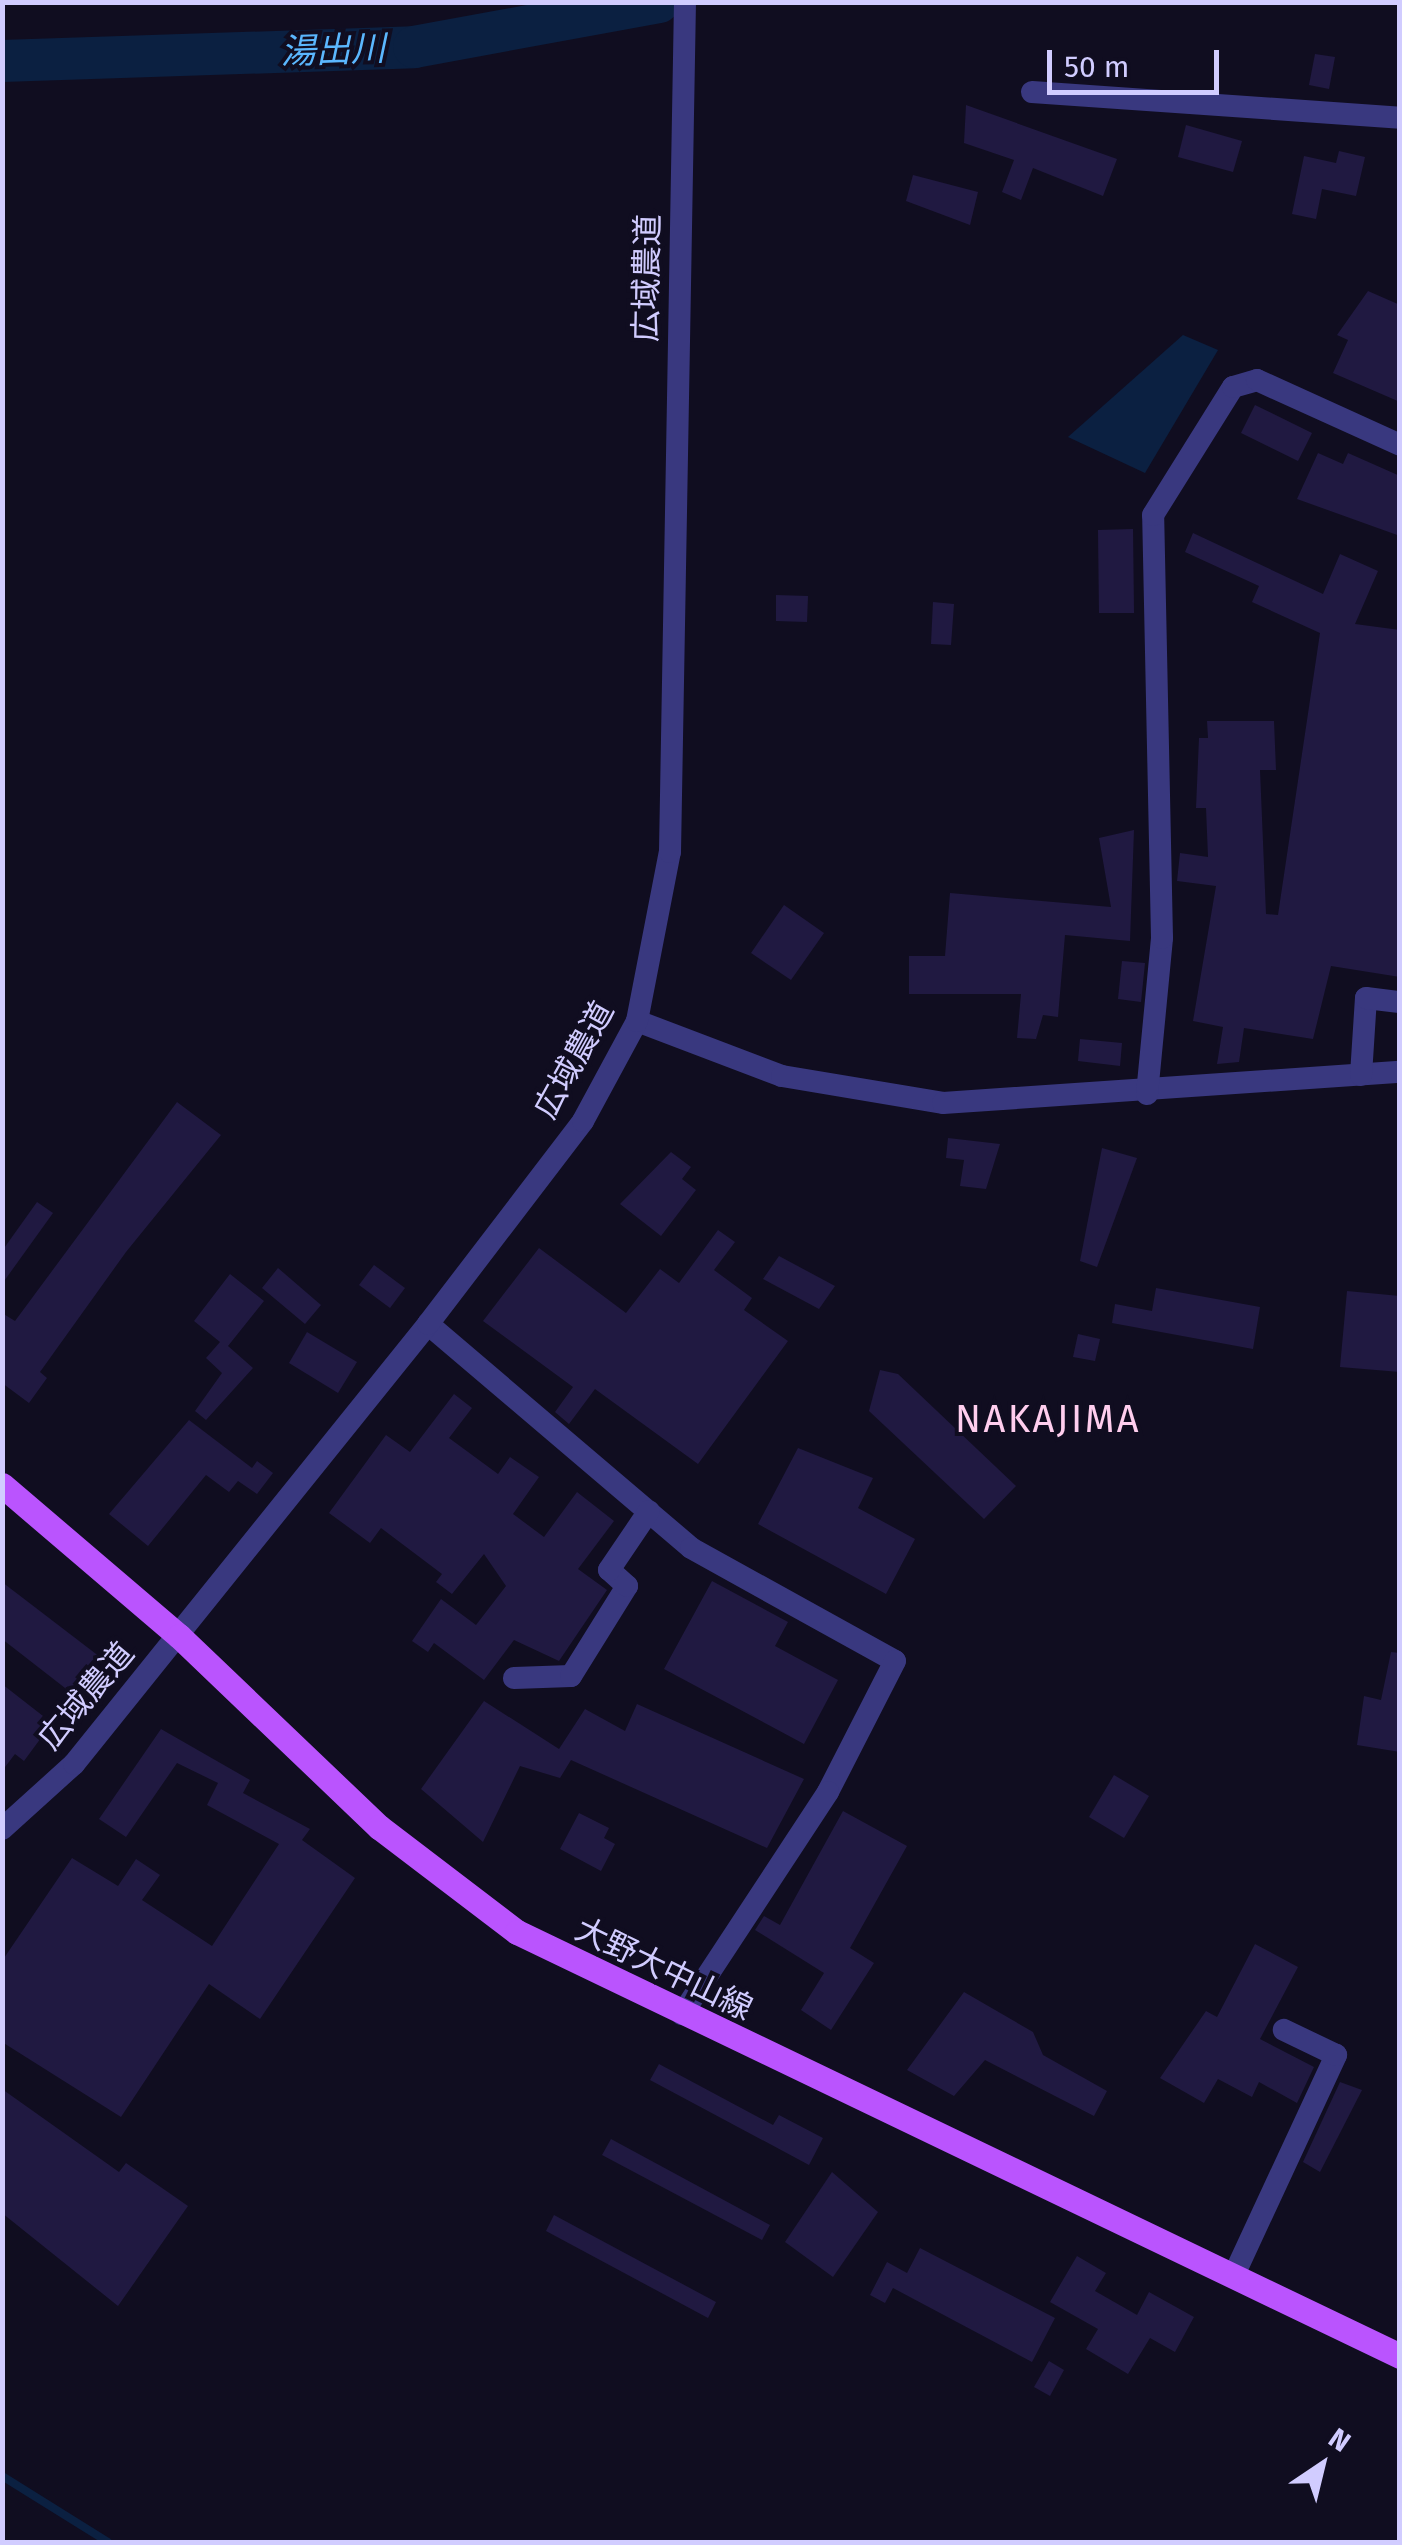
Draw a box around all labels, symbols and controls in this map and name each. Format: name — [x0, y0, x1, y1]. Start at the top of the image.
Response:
water label: 湯出川 — [280, 27, 386, 73]
scale bar — [1052, 30, 1224, 92]
text: 50 m — [1064, 49, 1129, 85]
street label: 広域農道 — [627, 214, 667, 342]
street label: 広域農道 — [526, 995, 622, 1125]
district label: NAKAJIMA — [955, 1397, 1141, 1443]
street label: 広域農道 — [30, 1635, 142, 1757]
street label: 大野大中山線 — [569, 1910, 759, 2028]
north arrow — [1272, 2415, 1372, 2515]
text: N — [1322, 2421, 1357, 2459]

